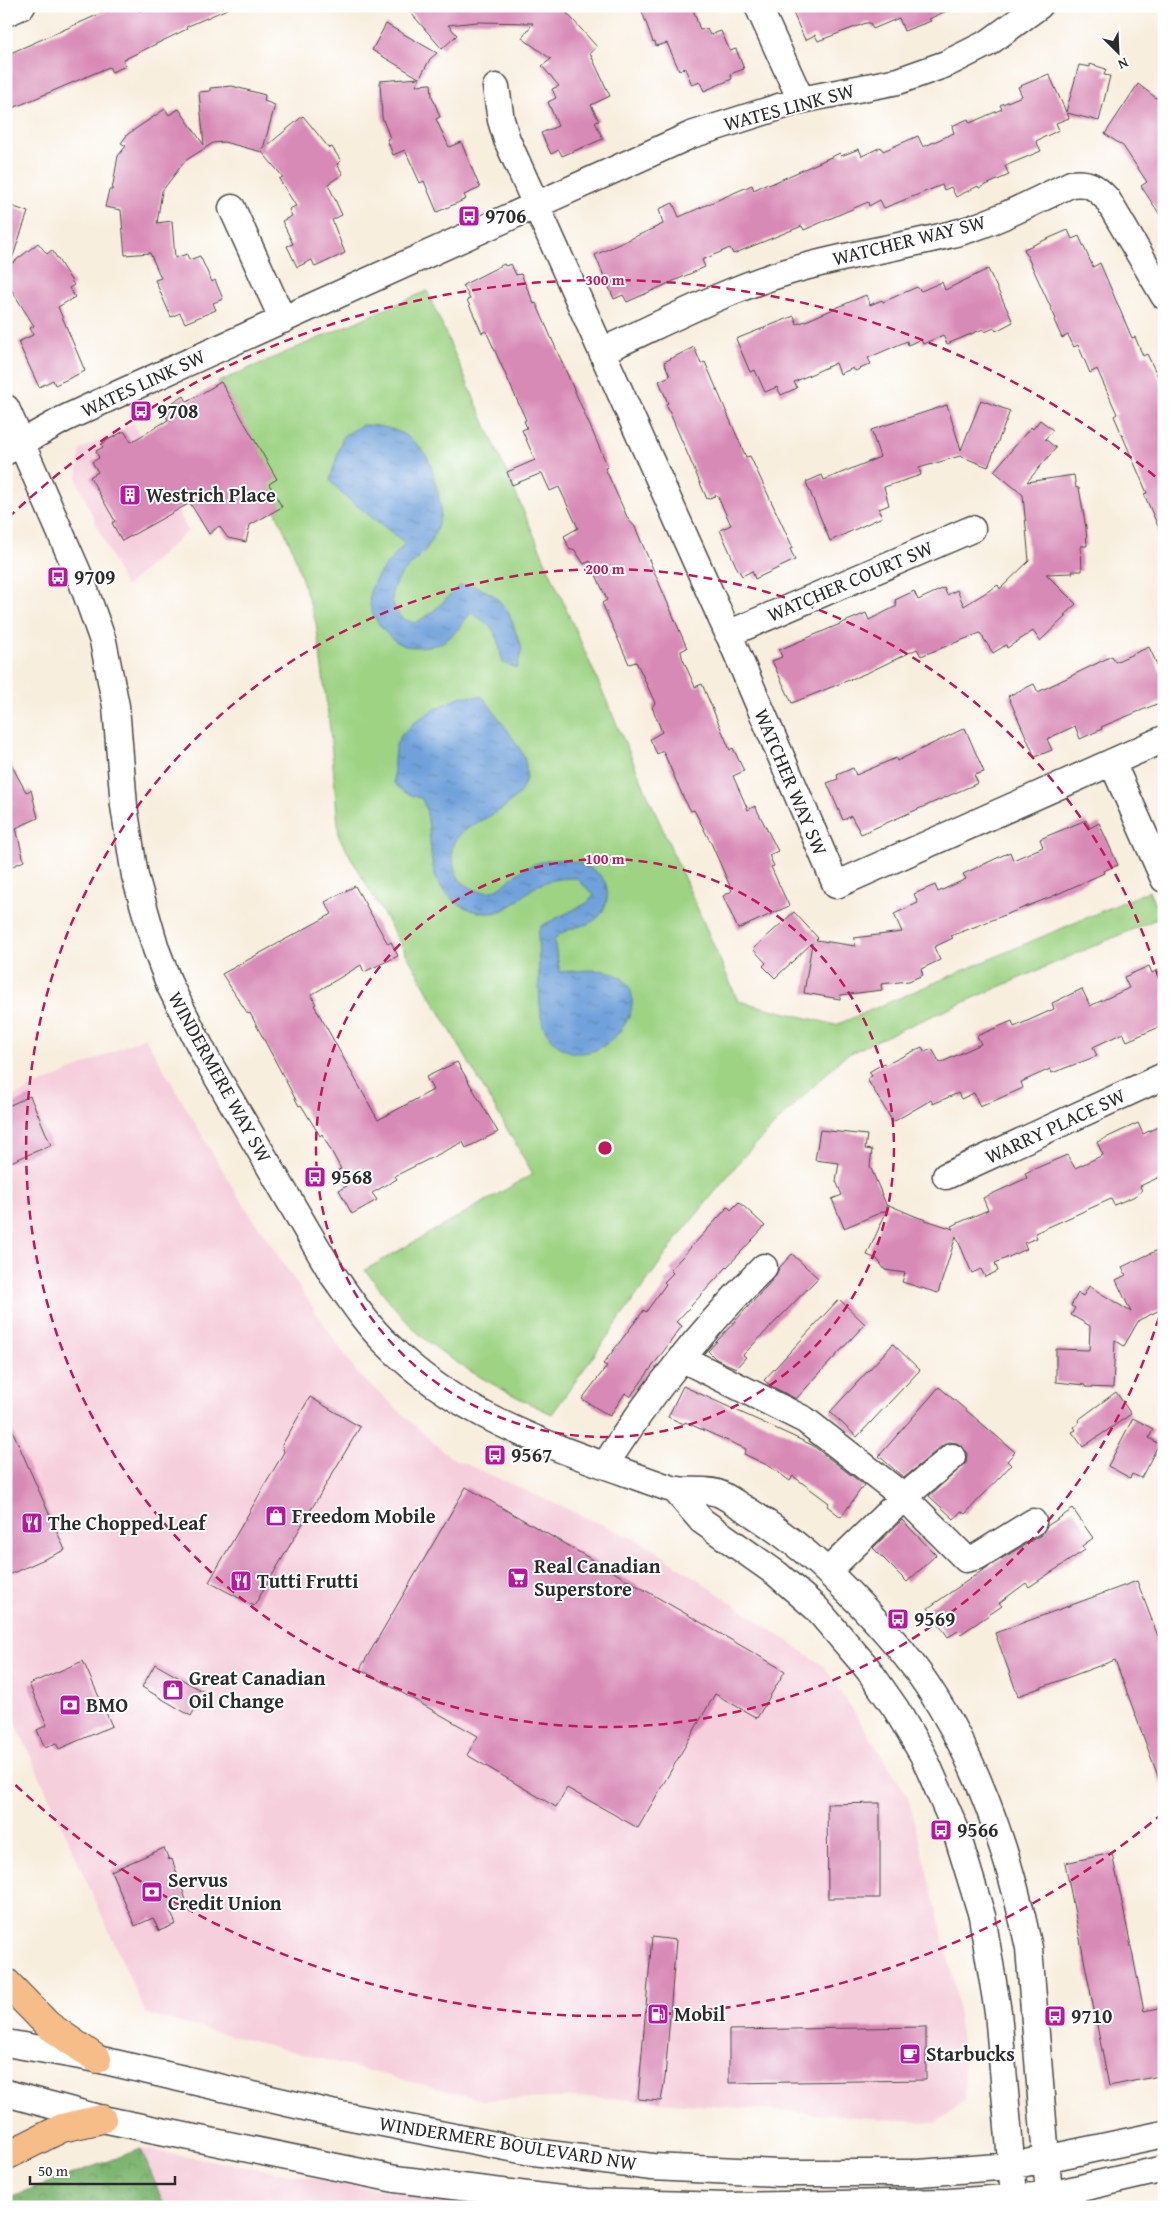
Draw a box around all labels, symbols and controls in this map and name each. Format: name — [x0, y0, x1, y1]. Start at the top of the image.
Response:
north arrow — [1092, 28, 1142, 78]
text: N — [1114, 53, 1132, 75]
street label: WATES LINK SW — [720, 75, 857, 138]
place label: 9706 — [485, 201, 526, 230]
bus stop icon: 9706 — [457, 204, 481, 228]
street label: WATCHER WAY SW — [829, 206, 989, 273]
text: 300 m — [585, 269, 625, 290]
street label: WATES LINK SW — [76, 341, 210, 424]
place label: 9708 — [157, 396, 198, 425]
bus stop icon: 9708 — [129, 399, 153, 423]
place label: Westrich Place — [146, 480, 276, 509]
building icon: Westrich Place — [118, 483, 142, 507]
street label: WATCHER COURT SW — [762, 532, 937, 629]
text: 200 m — [585, 558, 625, 579]
place label: 9709 — [74, 562, 115, 591]
bus stop icon: 9709 — [46, 565, 70, 589]
street label: WATCHER WAY SW — [747, 704, 835, 860]
text: 100 m — [585, 848, 625, 869]
street label: WINDERMERE WAY SW — [161, 986, 280, 1168]
street label: WARRY PLACE SW — [980, 1080, 1130, 1171]
centre of rings — [596, 1139, 614, 1157]
place label: 9568 — [331, 1162, 372, 1191]
bus stop icon: 9568 — [303, 1165, 327, 1189]
place label: 9567 — [511, 1440, 552, 1469]
bus stop icon: 9567 — [483, 1443, 507, 1467]
place label: Freedom Mobile — [292, 1501, 436, 1530]
shop icon: Freedom Mobile — [264, 1504, 288, 1528]
place label: The Chopped Leaf — [48, 1508, 208, 1537]
restaurant icon: The Chopped Leaf — [20, 1511, 44, 1535]
place label: Real Canadian Superstore — [534, 1551, 661, 1603]
place label: Tutti Frutti — [257, 1566, 358, 1595]
supermarket icon: Real Canadian Superstore — [506, 1566, 530, 1590]
restaurant icon: Tutti Frutti — [229, 1569, 253, 1593]
place label: 9569 — [914, 1604, 955, 1633]
bus stop icon: 9569 — [886, 1607, 910, 1631]
place label: Great Canadian Oil Change — [189, 1663, 326, 1715]
shop icon: Great Canadian Oil Change — [161, 1678, 185, 1702]
place label: BMO — [86, 1690, 128, 1719]
bank icon: BMO — [58, 1693, 82, 1717]
place label: 9566 — [957, 1815, 998, 1844]
bus stop icon: 9566 — [929, 1818, 953, 1842]
place label: Servus Credit Union — [168, 1865, 282, 1917]
bank icon: Servus Credit Union — [140, 1880, 164, 1904]
place label: Mobil — [674, 1999, 725, 2028]
place label: 9710 — [1071, 2001, 1112, 2030]
fuel station icon: Mobil — [646, 2002, 670, 2026]
bus stop icon: 9710 — [1043, 2004, 1067, 2028]
place label: Starbucks — [926, 2039, 1015, 2068]
cafe icon: Starbucks — [898, 2042, 922, 2066]
street label: WINDERMERE BOULEVARD NW — [377, 2108, 639, 2177]
scale bar — [30, 2153, 175, 2185]
text: 50 m — [38, 2160, 69, 2181]

